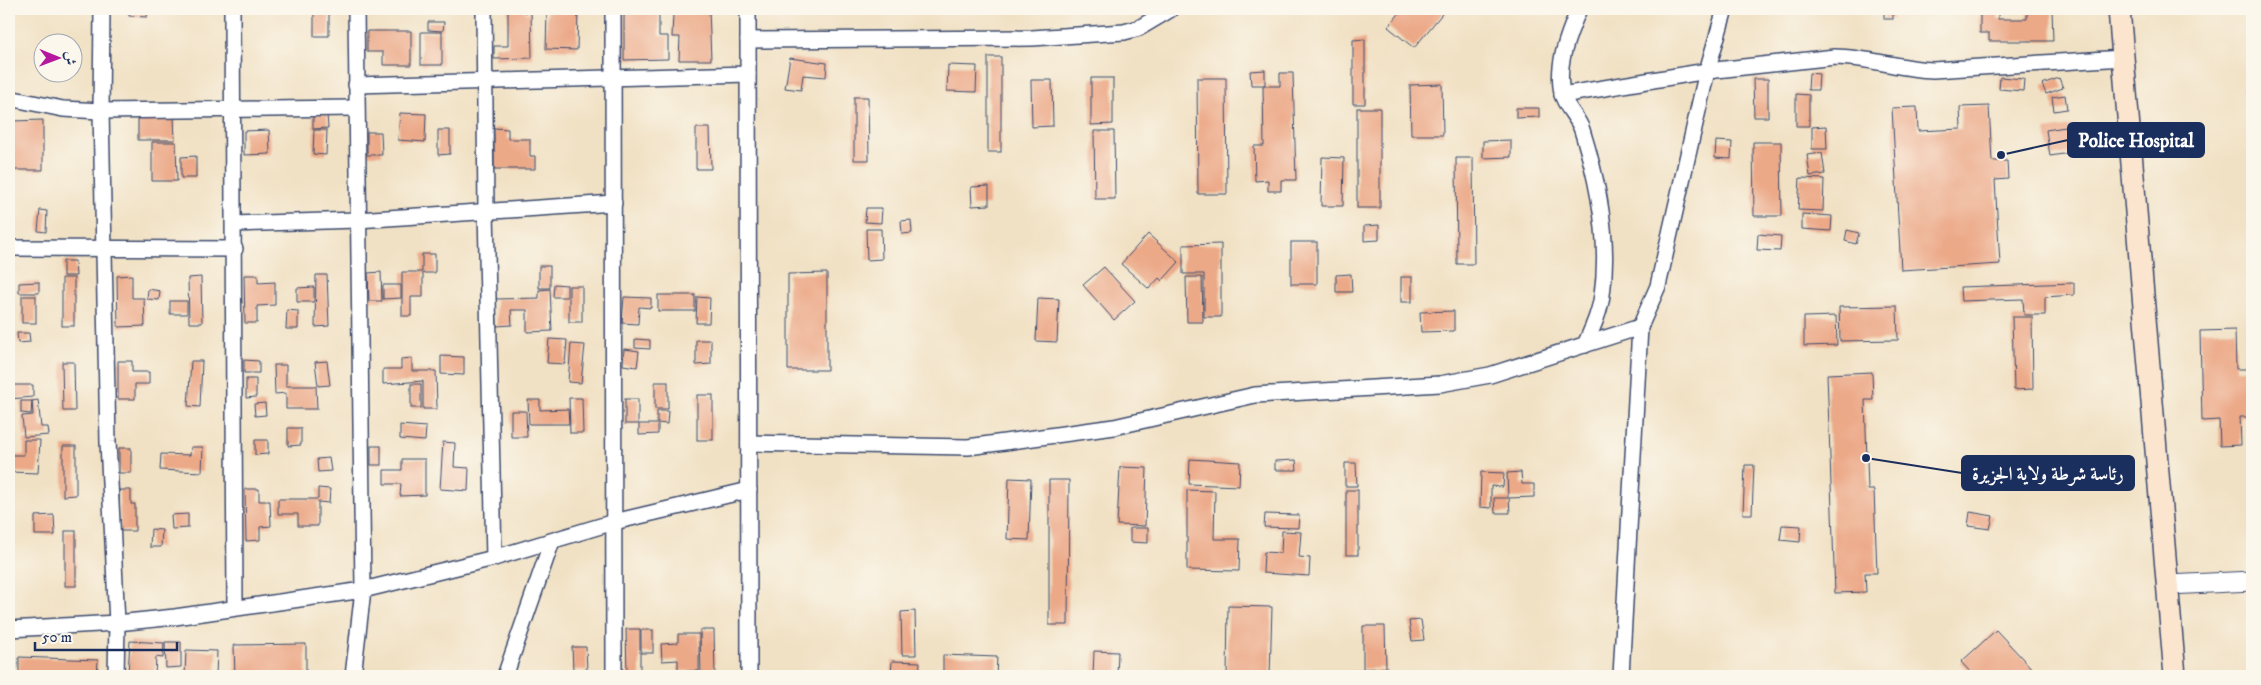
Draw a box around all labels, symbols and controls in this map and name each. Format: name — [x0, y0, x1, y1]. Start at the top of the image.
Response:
north arrow — [32, 32, 82, 82]
text: ش — [61, 51, 79, 65]
callout: Police Hospital — [2068, 123, 2204, 157]
text: Police Hospital — [2078, 130, 2194, 153]
callout: رئاسة شرطة ولاية الجزيرة — [1962, 456, 2134, 490]
text: رئاسة شرطة ولاية الجزيرة — [1972, 463, 2124, 486]
scale bar — [35, 620, 178, 652]
text: 50 m — [42, 628, 72, 647]

